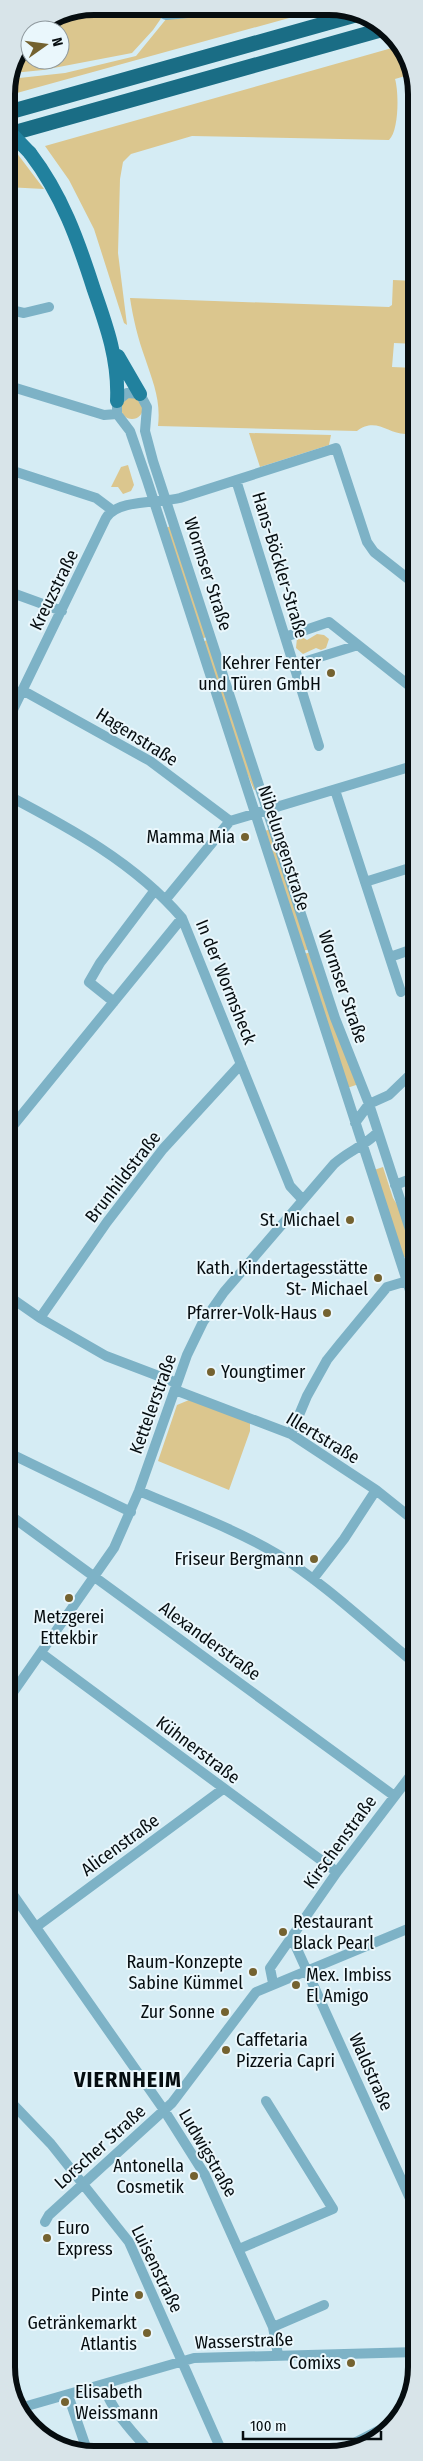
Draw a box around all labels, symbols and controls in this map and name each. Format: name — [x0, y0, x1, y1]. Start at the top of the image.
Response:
north arrow — [20, 20, 70, 70]
text: N — [48, 36, 66, 48]
street label: Hans-Böckler-Straße — [247, 489, 313, 641]
street label: Wormser Straße — [179, 515, 237, 634]
street label: Kreuzstraße — [25, 546, 83, 634]
place label: Kehrer Fenter und Türen GmbH — [198, 652, 322, 695]
marker: Kehrer Fenter und Türen GmbH — [325, 667, 337, 679]
street label: Hagenstraße — [92, 703, 182, 771]
street label: Nibelungenstraße — [253, 782, 315, 914]
place label: Mamma Mia — [146, 826, 235, 848]
marker: Mamma Mia — [239, 831, 251, 843]
street label: In der Wormsheck — [191, 916, 261, 1048]
street label: Wormser Straße — [313, 928, 373, 1046]
street label: Brunhildstraße — [80, 1127, 166, 1227]
place label: St. Michael — [260, 1209, 340, 1231]
marker: St. Michael — [344, 1214, 356, 1226]
place label: Kath. Kindertagesstätte St- Michael — [196, 1257, 368, 1300]
marker: Kath. Kindertagesstätte St- Michael — [372, 1272, 384, 1284]
place label: Pfarrer-Volk-Haus — [187, 1302, 317, 1324]
marker: Pfarrer-Volk-Haus — [321, 1307, 333, 1319]
street label: Kettelerstraße — [125, 1351, 181, 1457]
place label: Youngtimer — [221, 1361, 306, 1383]
marker: Youngtimer — [205, 1366, 217, 1378]
street label: Illertstraße — [282, 1407, 364, 1469]
place label: Friseur Bergmann — [175, 1548, 304, 1570]
marker: Friseur Bergmann — [308, 1553, 320, 1565]
marker: Metzgerei Ettekbir — [63, 1592, 75, 1604]
street label: Alexanderstraße — [155, 1597, 265, 1685]
place label: Metzgerei Ettekbir — [34, 1606, 104, 1649]
street label: Kühnerstraße — [152, 1711, 244, 1789]
street label: Kirschenstraße — [299, 1791, 381, 1893]
street label: Alicenstraße — [77, 1809, 163, 1881]
place label: Restaurant Black Pearl — [293, 1911, 374, 1954]
marker: Restaurant Black Pearl — [277, 1926, 289, 1938]
place label: Raum-Konzepte Sabine Kümmel — [126, 1951, 243, 1994]
place label: Mex. Imbiss El Amigo — [306, 1964, 392, 2007]
marker: Raum-Konzepte Sabine Kümmel — [247, 1966, 259, 1978]
marker: Mex. Imbiss El Amigo — [290, 1979, 302, 1991]
place label: Zur Sonne — [141, 2001, 215, 2023]
marker: Zur Sonne — [219, 2006, 231, 2018]
place label: Caffetaria Pizzeria Capri — [236, 2029, 335, 2072]
street label: Waldstraße — [344, 2030, 398, 2114]
marker: Caffetaria Pizzeria Capri — [220, 2044, 232, 2056]
district label: VIERNHEIM — [73, 2066, 182, 2093]
street label: Lorscher Straße — [50, 2100, 150, 2194]
street label: Ludwigstraße — [174, 2105, 242, 2201]
place label: Antonella Cosmetik — [113, 2155, 185, 2198]
marker: Antonella Cosmetik — [188, 2170, 200, 2182]
place label: Euro Express — [57, 2217, 113, 2260]
street label: Luisenstraße — [126, 2222, 188, 2316]
marker: Euro Express — [41, 2232, 53, 2244]
place label: Pinte — [91, 2284, 129, 2306]
marker: Pinte — [133, 2289, 145, 2301]
place label: Getränkemarkt Atlantis — [28, 2312, 137, 2355]
marker: Getränkemarkt Atlantis — [141, 2327, 153, 2339]
street label: Wasserstraße — [194, 2328, 294, 2354]
place label: Comixs — [289, 2352, 341, 2374]
marker: Comixs — [345, 2357, 357, 2369]
place label: Elisabeth Weissmann — [75, 2381, 159, 2424]
marker: Elisabeth Weissmann — [59, 2396, 71, 2408]
scale bar — [243, 2408, 380, 2440]
text: 100 m — [250, 2417, 287, 2435]

